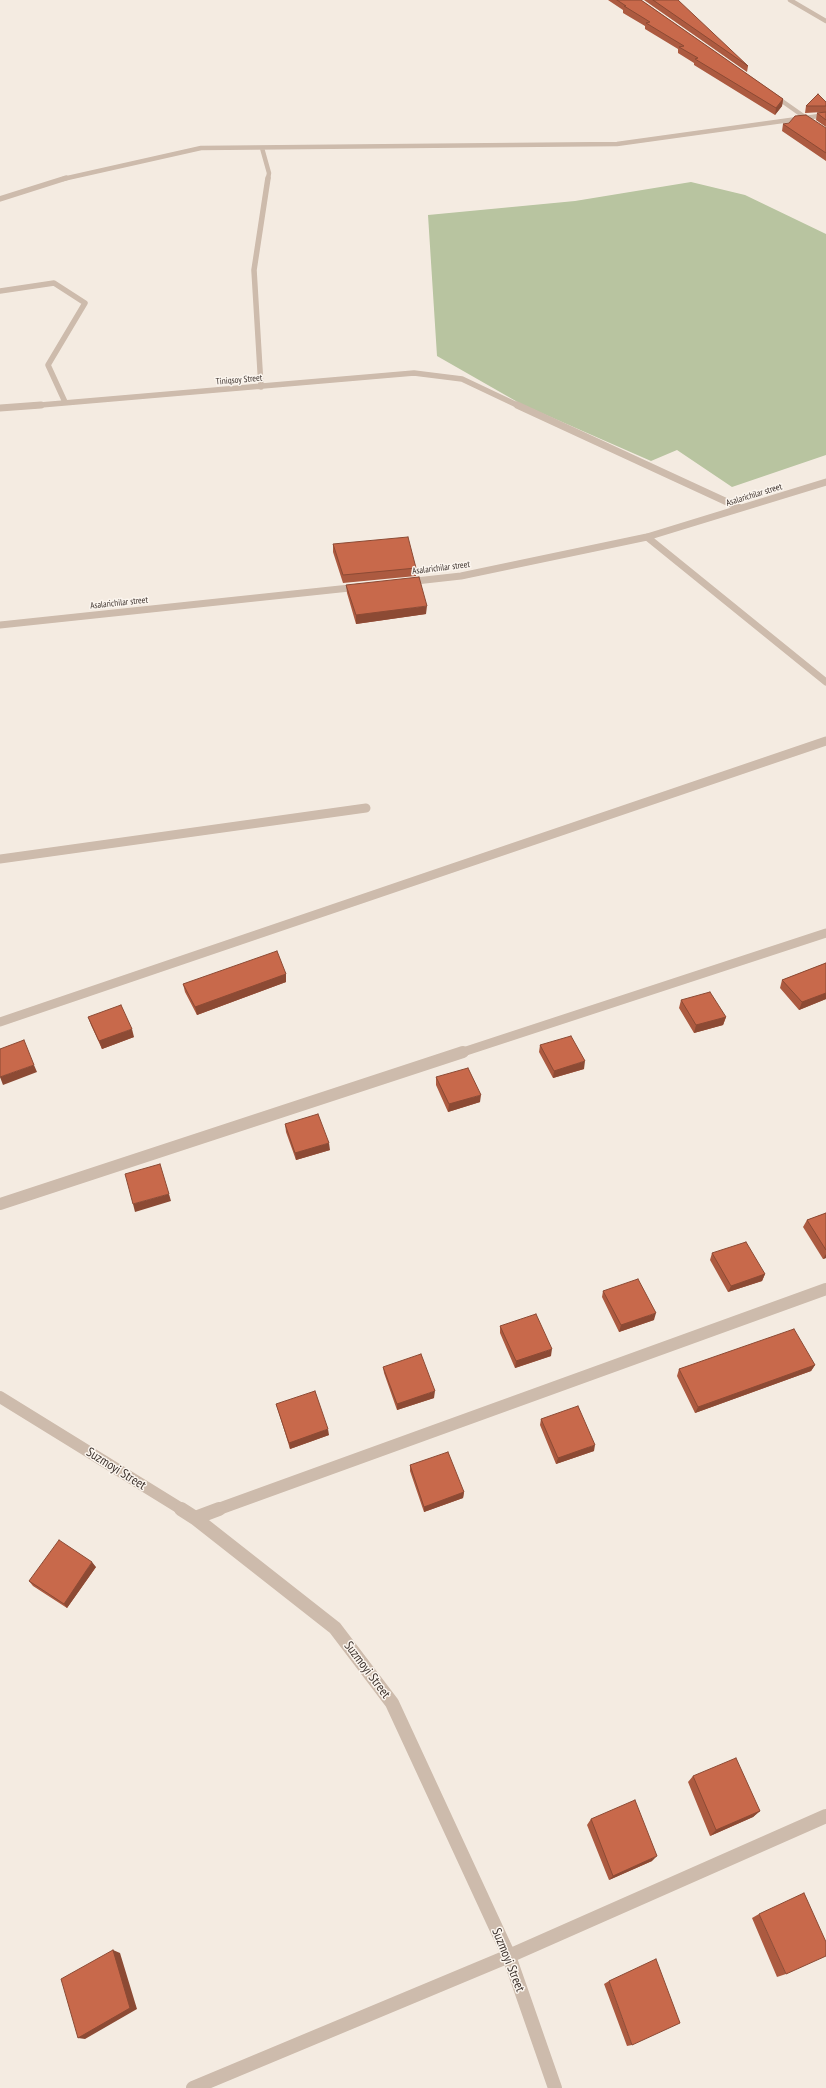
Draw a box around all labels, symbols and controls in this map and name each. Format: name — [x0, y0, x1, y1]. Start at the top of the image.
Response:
street label: Tiniqsoy Street — [215, 373, 263, 387]
street label: Asalarichilar street — [725, 481, 783, 509]
street label: Asalarichilar street — [412, 559, 470, 577]
street label: Asalarichilar street — [90, 595, 148, 611]
street label: Suzmoyi Street — [83, 1445, 149, 1493]
street label: Suzmoyi Street — [341, 1638, 393, 1702]
street label: Suzmoyi Street — [488, 1926, 528, 1994]

